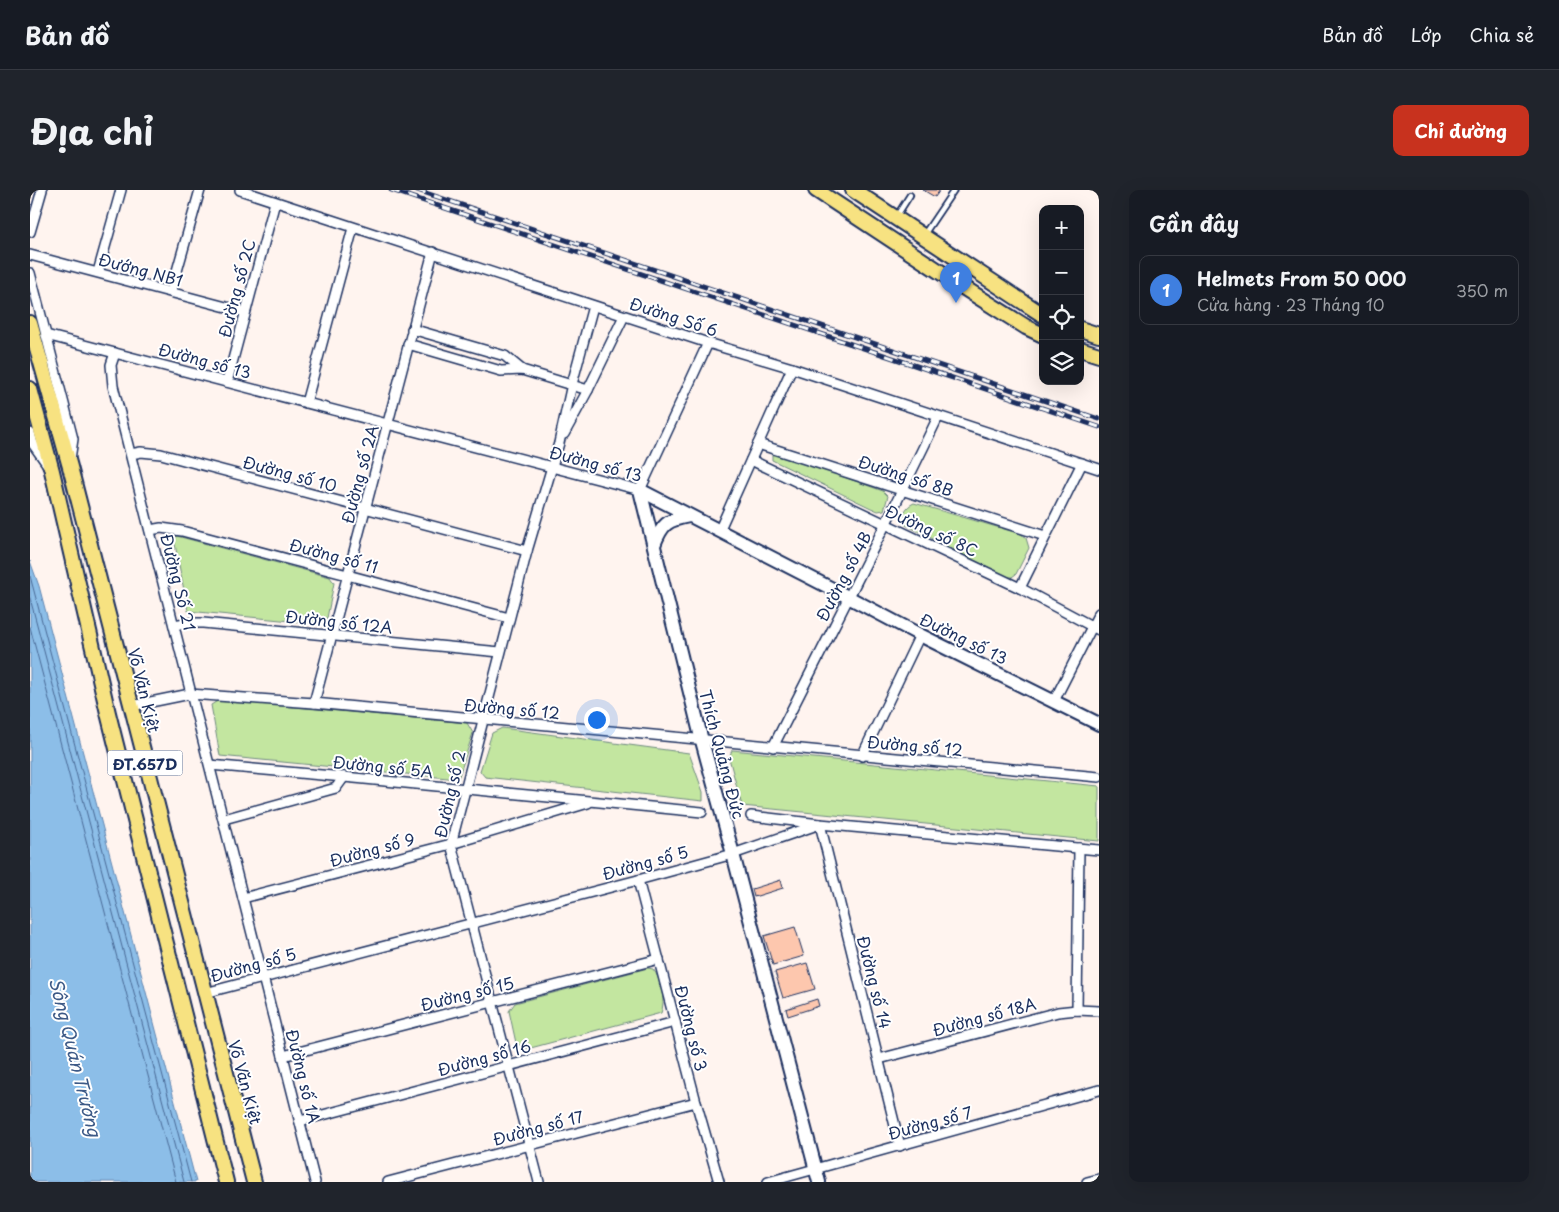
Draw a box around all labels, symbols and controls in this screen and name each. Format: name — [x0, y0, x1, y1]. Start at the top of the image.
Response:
text: Bản đồ — [25, 17, 109, 53]
text: Bản đồ — [1322, 21, 1383, 48]
text: Lớp — [1411, 21, 1442, 48]
text: Chia sẻ — [1470, 21, 1534, 48]
text: Địa chỉ — [30, 104, 153, 157]
button: Chỉ đường — [1393, 105, 1529, 156]
map controls — [1039, 205, 1084, 385]
button: + — [1039, 205, 1084, 250]
text: Gần đây — [1149, 207, 1239, 239]
street label: Đường số 2C — [211, 236, 261, 340]
street label: Đướng NB1 — [96, 246, 186, 292]
button: − — [1039, 250, 1084, 295]
pin: 1 — [940, 262, 972, 303]
text: Helmets From 50 000 — [1197, 264, 1406, 292]
text: 1 — [1162, 278, 1170, 302]
text: 350 m — [1456, 278, 1508, 302]
street label: Đường Số 6 — [627, 290, 721, 342]
text: Cửa hàng · 23 Tháng 10 — [1197, 292, 1385, 316]
button: locate — [1039, 295, 1084, 340]
street label: Đường số 13 — [156, 336, 254, 384]
button: layers — [1039, 340, 1084, 385]
street label: Đường số 2A — [334, 422, 384, 526]
street label: Đường số 13 — [547, 439, 645, 487]
street label: Đường số 8B — [856, 448, 956, 502]
street label: Đường số 10 — [240, 449, 340, 497]
street label: Đường số 8C — [882, 498, 982, 562]
street label: Đường số 4B — [809, 527, 877, 625]
street label: Đường Số 21 — [155, 531, 203, 633]
street label: Đường số 11 — [287, 532, 381, 578]
street label: Đường số 12A — [284, 603, 394, 639]
street label: Đường số 13 — [916, 606, 1012, 670]
street label: Võ Văn Kiệt — [123, 645, 167, 735]
street label: Thích Quảng Đức — [694, 687, 752, 821]
street label: Đường số 12 — [463, 692, 561, 724]
your location — [584, 707, 610, 733]
street label: Đường số 12 — [866, 729, 964, 761]
street label: Đường số 2 — [427, 748, 471, 840]
street label: Đường số 5A — [332, 749, 434, 783]
road number: ĐT.657D — [108, 750, 182, 776]
street label: Đường số 9 — [327, 826, 417, 872]
street label: Đường số 5 — [599, 839, 691, 885]
street label: Đường số 14 — [852, 933, 898, 1031]
street label: Đường số 5 — [207, 941, 299, 987]
street label: Đường số 15 — [418, 970, 516, 1016]
water label: Sông Quán Trường — [43, 975, 109, 1141]
street label: Đường số 3 — [670, 982, 714, 1074]
street label: Đường số 18A — [929, 991, 1039, 1041]
street label: Đường số 1A — [281, 1026, 327, 1126]
street label: Đường số 16 — [435, 1033, 533, 1081]
street label: Võ Văn Kiệt — [223, 1037, 269, 1127]
street label: Đường số 7 — [885, 1099, 975, 1145]
street label: Đường số 17 — [490, 1103, 587, 1151]

